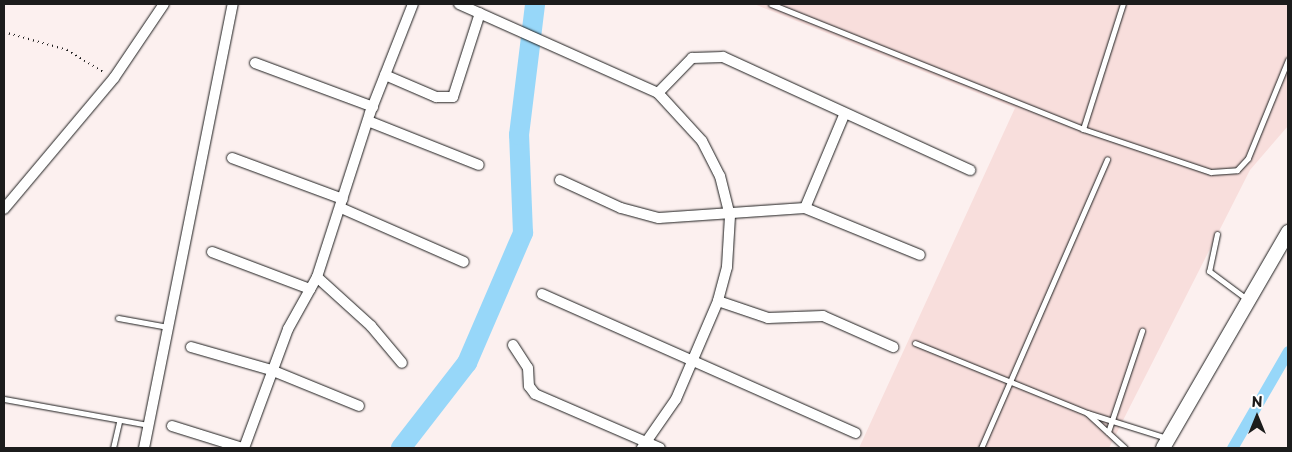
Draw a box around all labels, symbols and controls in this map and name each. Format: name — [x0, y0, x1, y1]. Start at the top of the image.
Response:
text: N — [1251, 391, 1263, 412]
north arrow — [1232, 392, 1282, 442]

